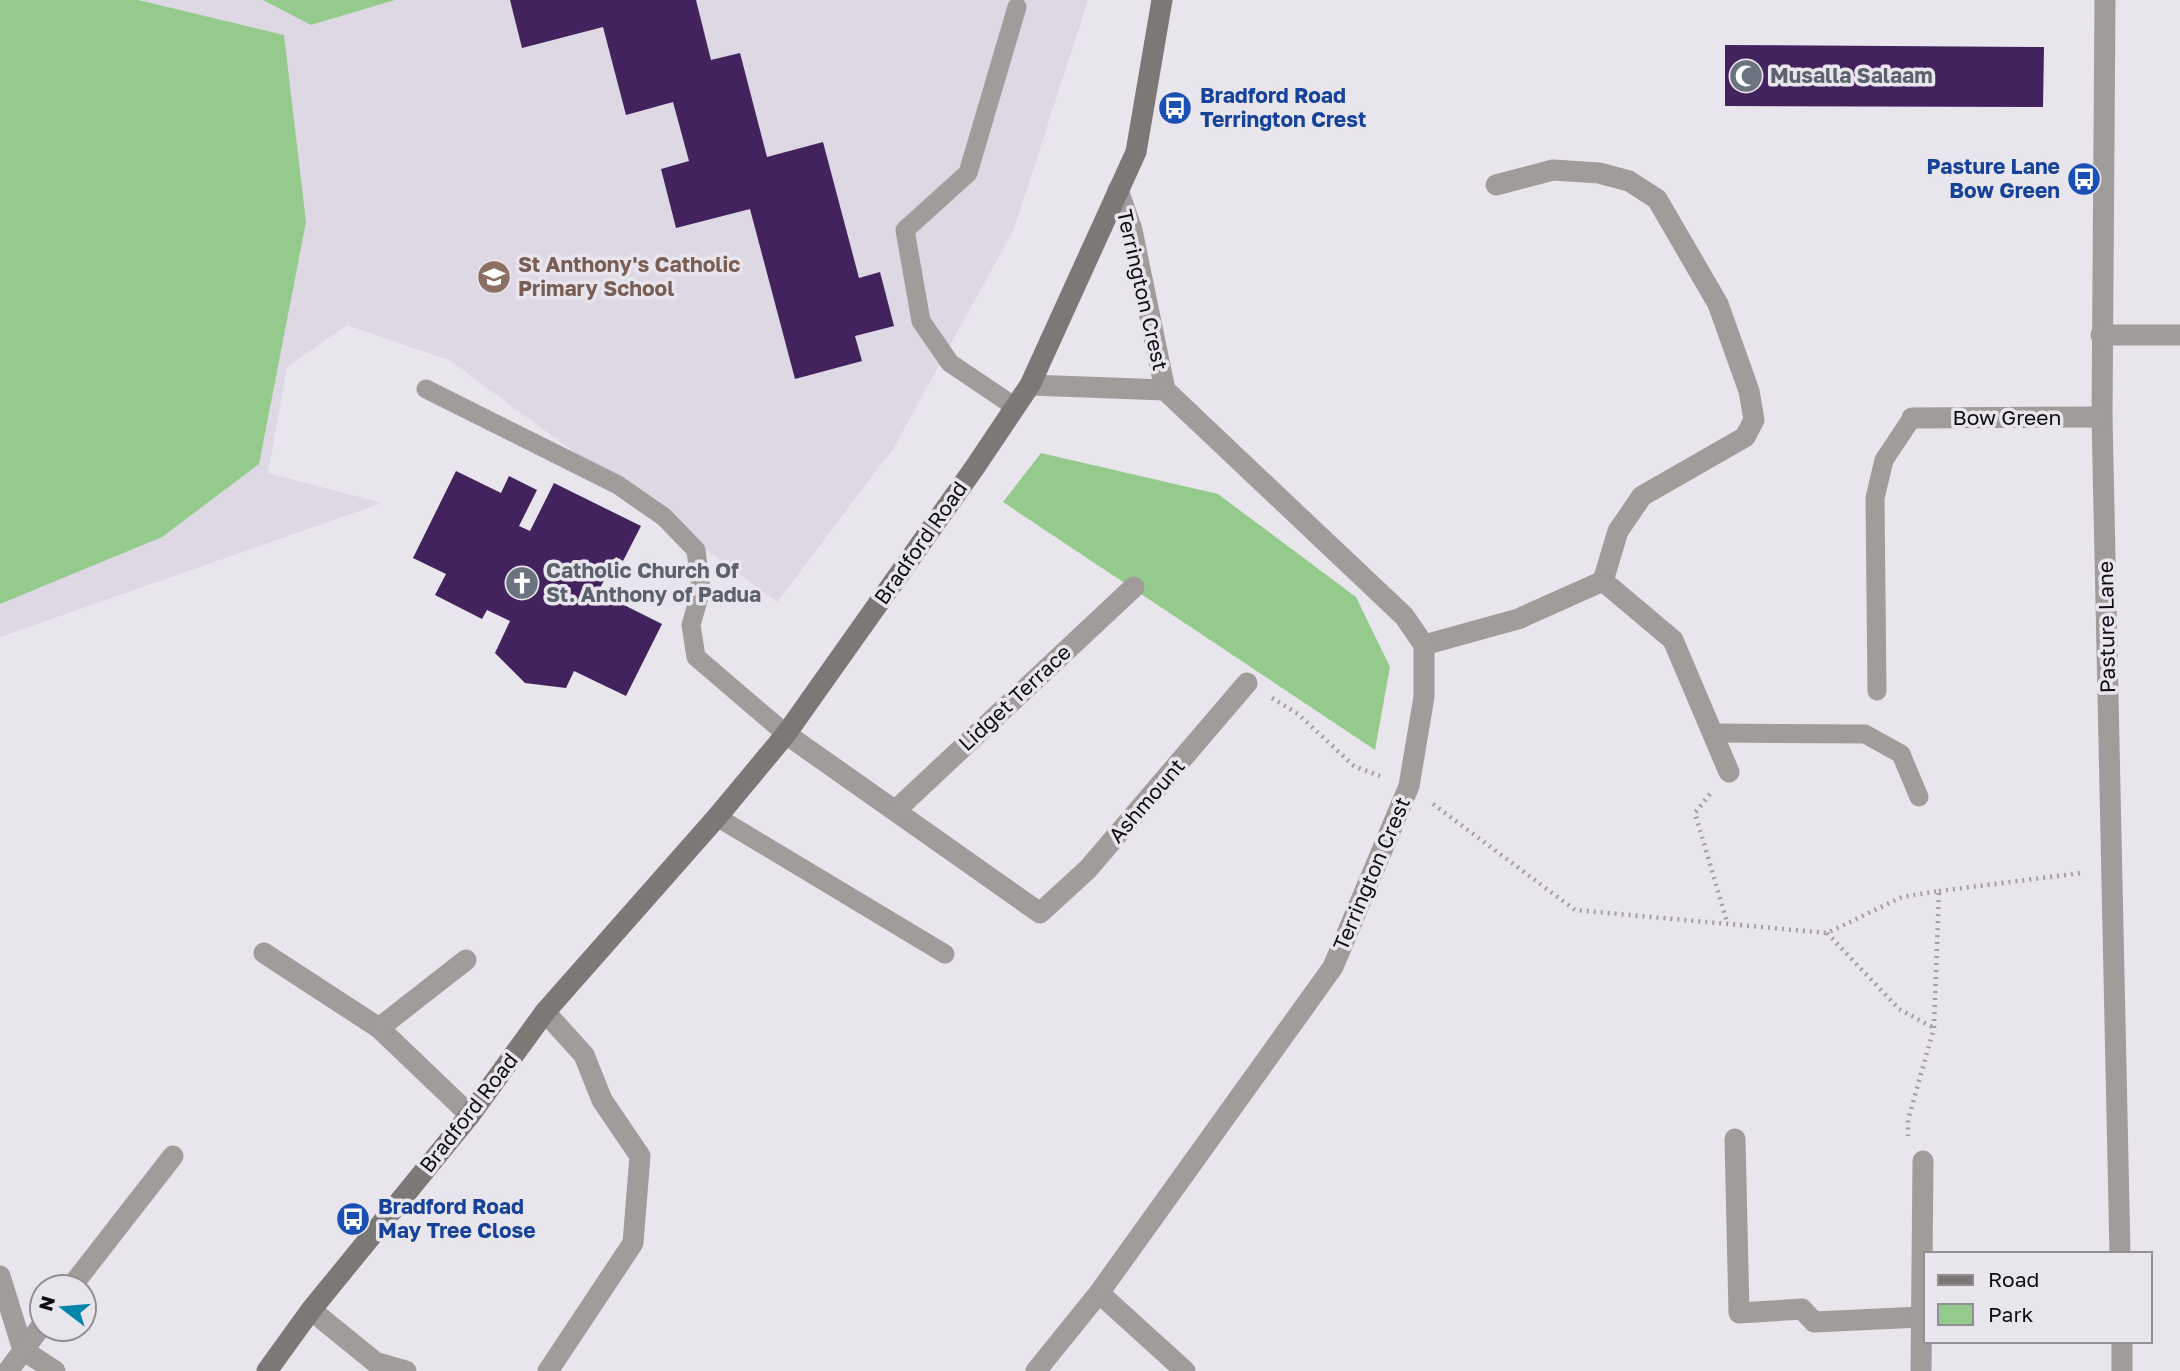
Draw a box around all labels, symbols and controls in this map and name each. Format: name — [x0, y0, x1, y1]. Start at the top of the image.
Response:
mosque icon: Musalla Salaam — [1727, 57, 1765, 95]
place label: Musalla Salaam — [1770, 62, 1933, 88]
place label: Bradford Road Terrington Crest — [1200, 82, 1366, 132]
bus stop icon: Bradford Road Terrington Crest — [1156, 89, 1194, 127]
place label: Pasture Lane Bow Green — [1927, 153, 2060, 203]
bus stop icon: Pasture Lane Bow Green — [2065, 160, 2103, 198]
street label: Terrington Crest — [1112, 207, 1174, 373]
place label: St Anthony's Catholic Primary School — [518, 251, 740, 301]
school or university icon: St Anthony's Catholic Primary School — [475, 258, 513, 296]
street label: Bow Green — [1953, 404, 2061, 430]
street label: Bradford Road — [868, 476, 972, 609]
place label: Catholic Church Of St. Anthony of Padua — [546, 557, 761, 607]
street label: Pasture Lane — [2092, 561, 2120, 693]
church icon: Catholic Church Of St. Anthony of Padua — [503, 564, 541, 602]
street label: Lidget Terrace — [953, 639, 1076, 756]
street label: Ashmount — [1103, 753, 1190, 848]
street label: Terrington Crest — [1327, 793, 1415, 954]
street label: Bradford Road — [413, 1047, 523, 1177]
place label: Bradford Road May Tree Close — [378, 1193, 536, 1243]
bus stop icon: Bradford Road May Tree Close — [334, 1200, 372, 1238]
legend — [1924, 1252, 2152, 1343]
text: Road — [1988, 1266, 2039, 1292]
north arrow — [28, 1273, 98, 1343]
text: N — [33, 1293, 59, 1313]
text: Park — [1988, 1301, 2034, 1327]

